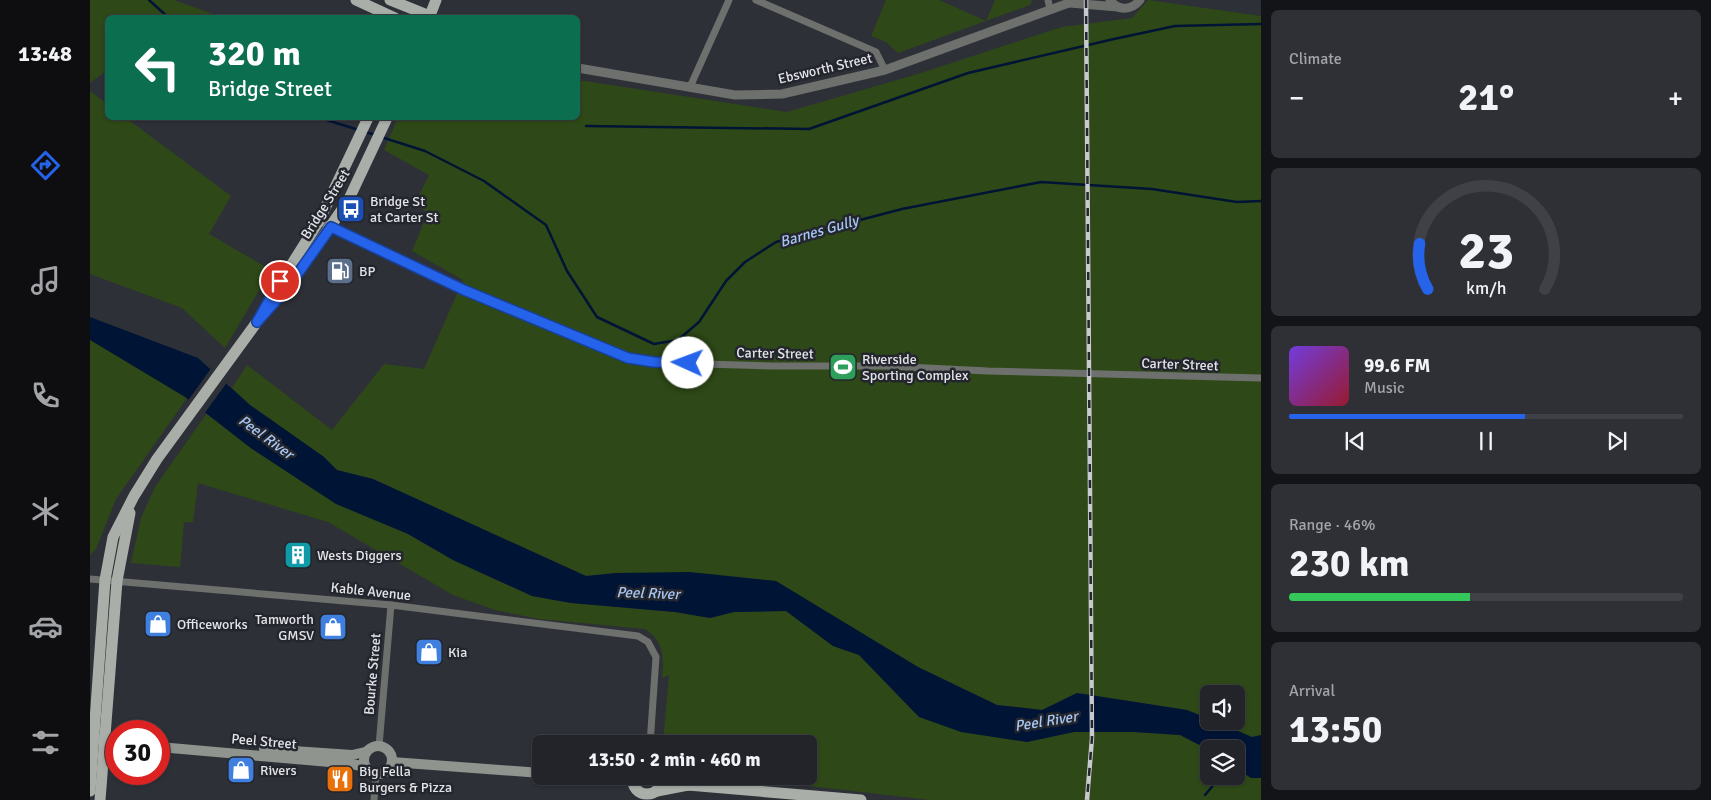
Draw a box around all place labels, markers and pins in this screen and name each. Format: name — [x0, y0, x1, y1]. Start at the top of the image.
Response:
place label: Bridge St at Carter St — [370, 193, 439, 226]
bus stop icon: Bridge St at Carter St — [336, 194, 366, 224]
fuel station icon: BP — [325, 256, 355, 286]
pin — [259, 260, 301, 302]
place label: BP — [359, 263, 375, 280]
place label: Riverside Sporting Complex — [862, 351, 969, 384]
sports icon: Riverside Sporting Complex — [828, 352, 858, 382]
building icon: Wests Diggers — [283, 540, 313, 570]
place label: Wests Diggers — [317, 547, 402, 564]
shop icon: Officeworks — [143, 609, 173, 639]
place label: Tamworth GMSV — [255, 611, 314, 644]
shop icon: Tamworth GMSV — [318, 612, 348, 642]
place label: Officeworks — [177, 616, 248, 633]
shop icon: Kia — [414, 637, 444, 667]
place label: Kia — [448, 644, 467, 661]
shop icon: Rivers — [226, 755, 256, 785]
place label: Rivers — [260, 762, 297, 779]
place label: Big Fella Burgers & Pizza — [359, 763, 452, 796]
restaurant icon: Big Fella Burgers & Pizza — [325, 764, 355, 794]

